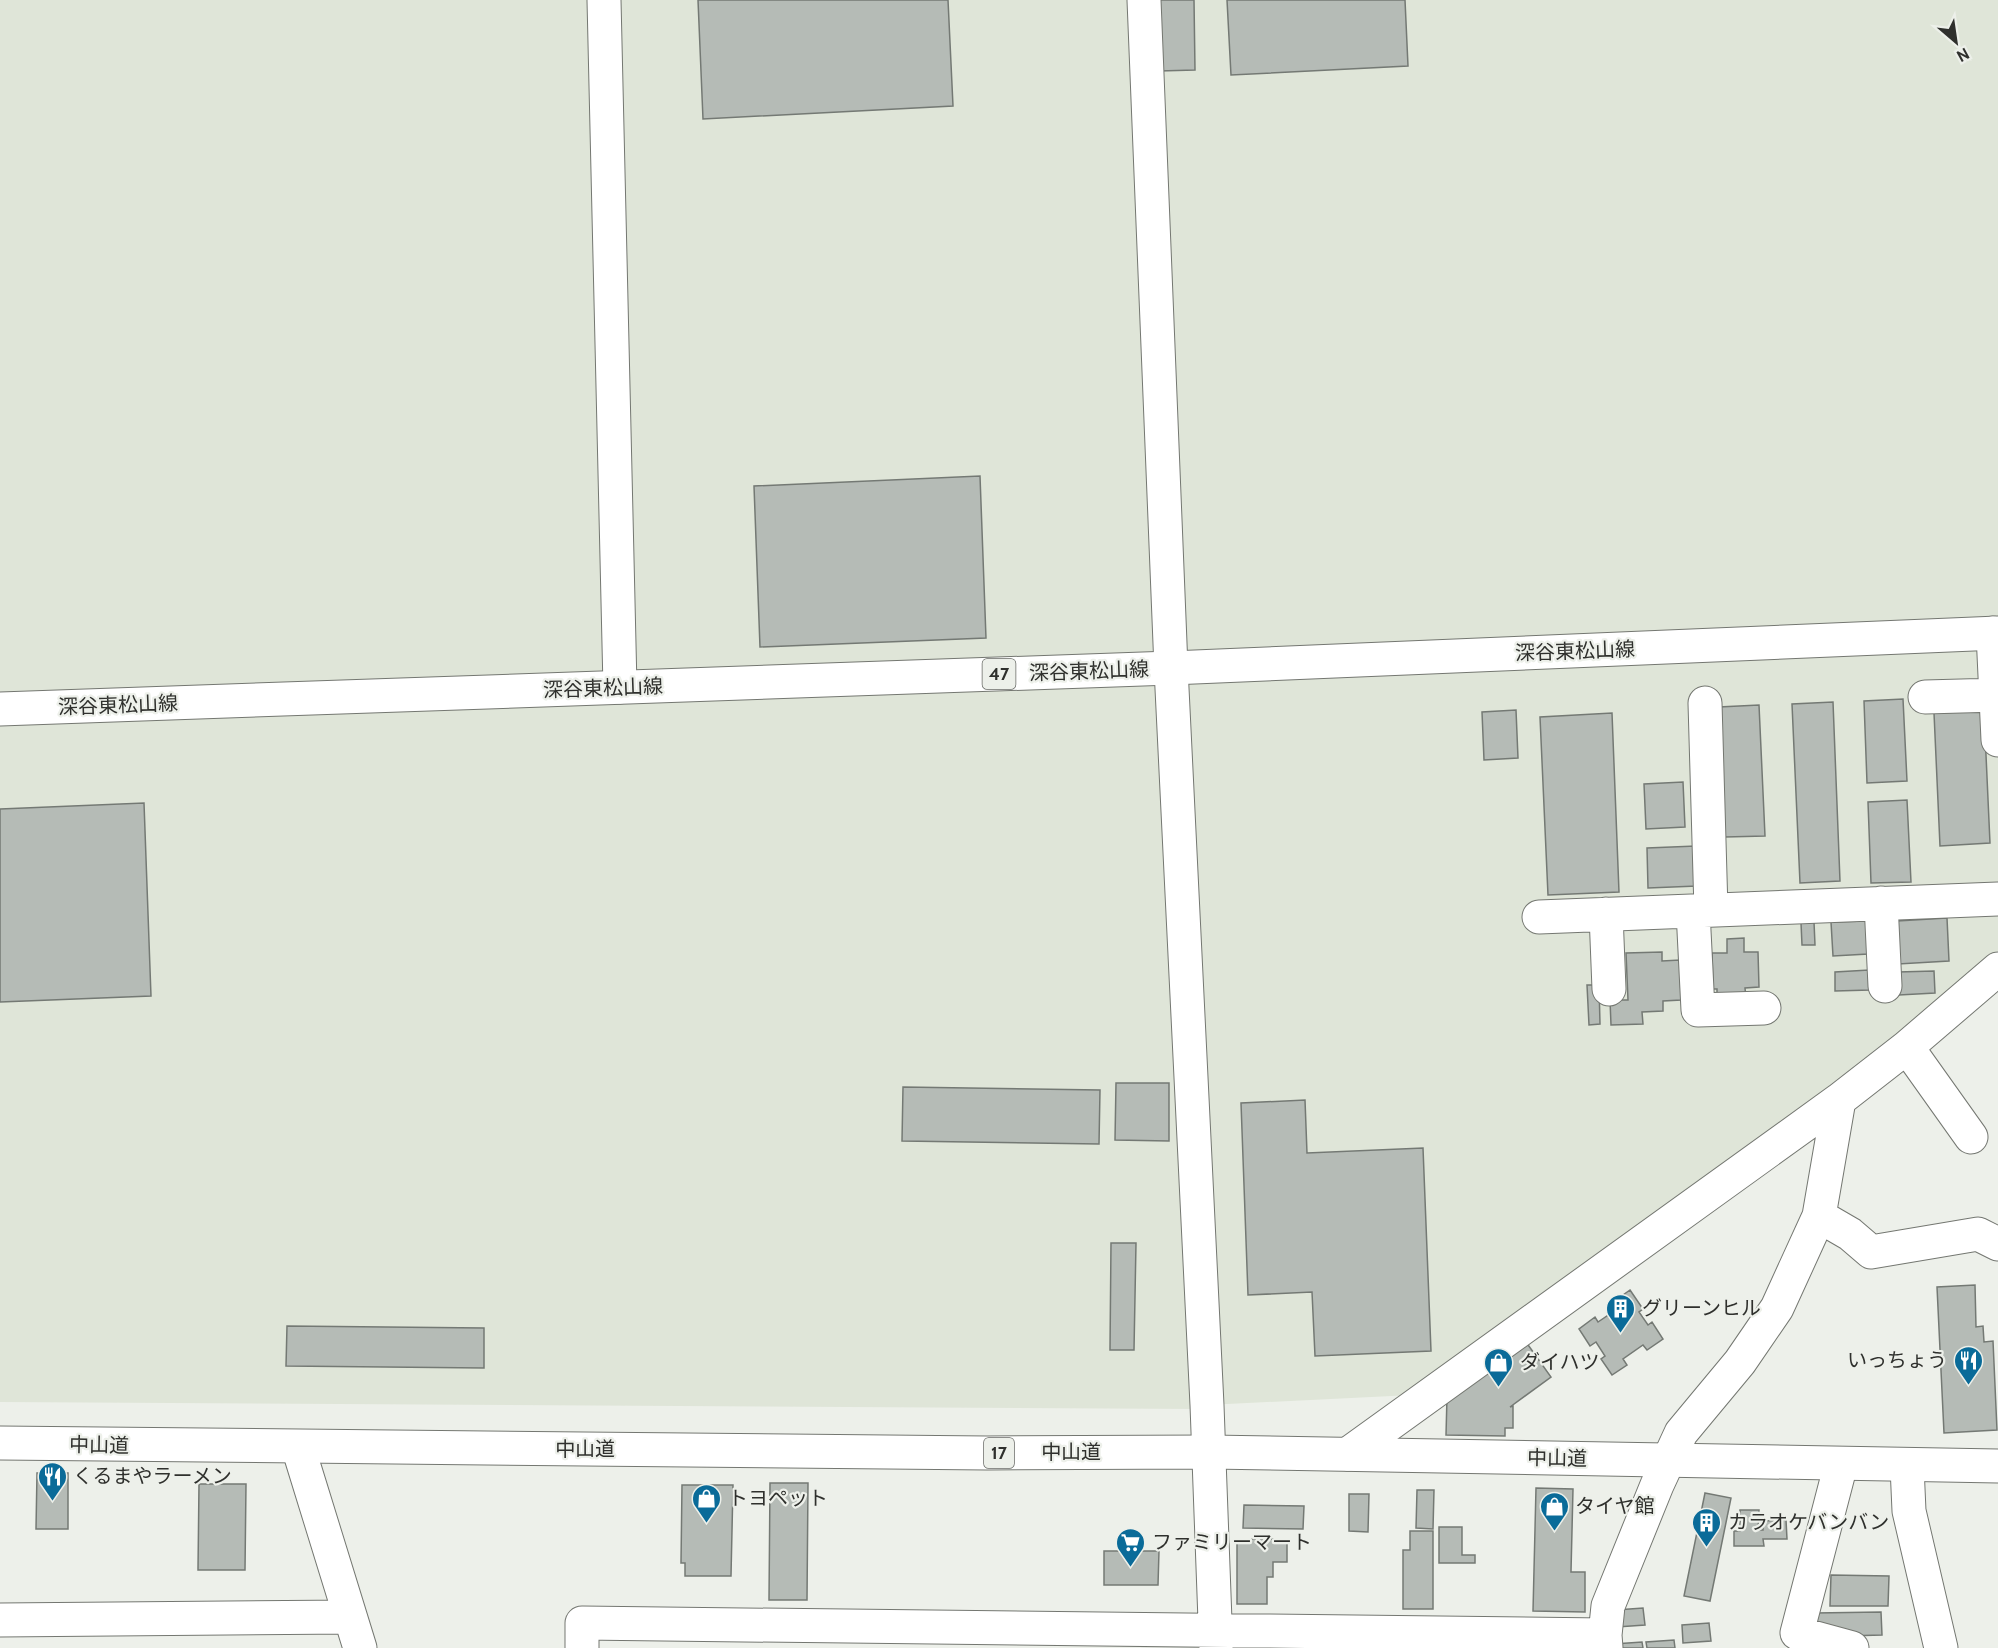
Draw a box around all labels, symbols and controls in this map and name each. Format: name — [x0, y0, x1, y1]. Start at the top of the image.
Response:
north arrow — [1926, 12, 1986, 72]
text: N — [1953, 44, 1973, 66]
street label: 深谷東松山線 — [1515, 637, 1635, 665]
street label: 深谷東松山線 — [1029, 657, 1149, 685]
road number: 47 — [982, 659, 1016, 689]
street label: 深谷東松山線 — [543, 674, 663, 702]
street label: 深谷東松山線 — [58, 691, 178, 719]
building icon: グリーンヒル — [1605, 1292, 1637, 1334]
place label: グリーンヒル — [1642, 1296, 1761, 1320]
restaurant icon: いっちょう — [1952, 1344, 1984, 1386]
shop icon: ダイハツ — [1483, 1346, 1515, 1388]
place label: いっちょう — [1847, 1348, 1947, 1372]
place label: ダイハツ — [1520, 1350, 1600, 1374]
street label: 中山道 — [69, 1432, 129, 1458]
street label: 中山道 — [555, 1437, 615, 1461]
road number: 17 — [984, 1438, 1014, 1468]
street label: 中山道 — [1041, 1440, 1101, 1464]
street label: 中山道 — [1527, 1445, 1587, 1471]
restaurant icon: くるまやラーメン — [36, 1460, 68, 1502]
place label: くるまやラーメン — [73, 1464, 232, 1488]
shop icon: トヨペット — [691, 1482, 723, 1524]
place label: トヨペット — [728, 1486, 828, 1510]
shop icon: タイヤ館 — [1538, 1490, 1570, 1532]
place label: タイヤ館 — [1575, 1494, 1654, 1518]
building icon: カラオケバンバン — [1691, 1506, 1723, 1548]
place label: カラオケバンバン — [1728, 1510, 1889, 1534]
supermarket icon: ファミリーマート — [1115, 1526, 1147, 1568]
place label: ファミリーマート — [1152, 1530, 1312, 1554]

